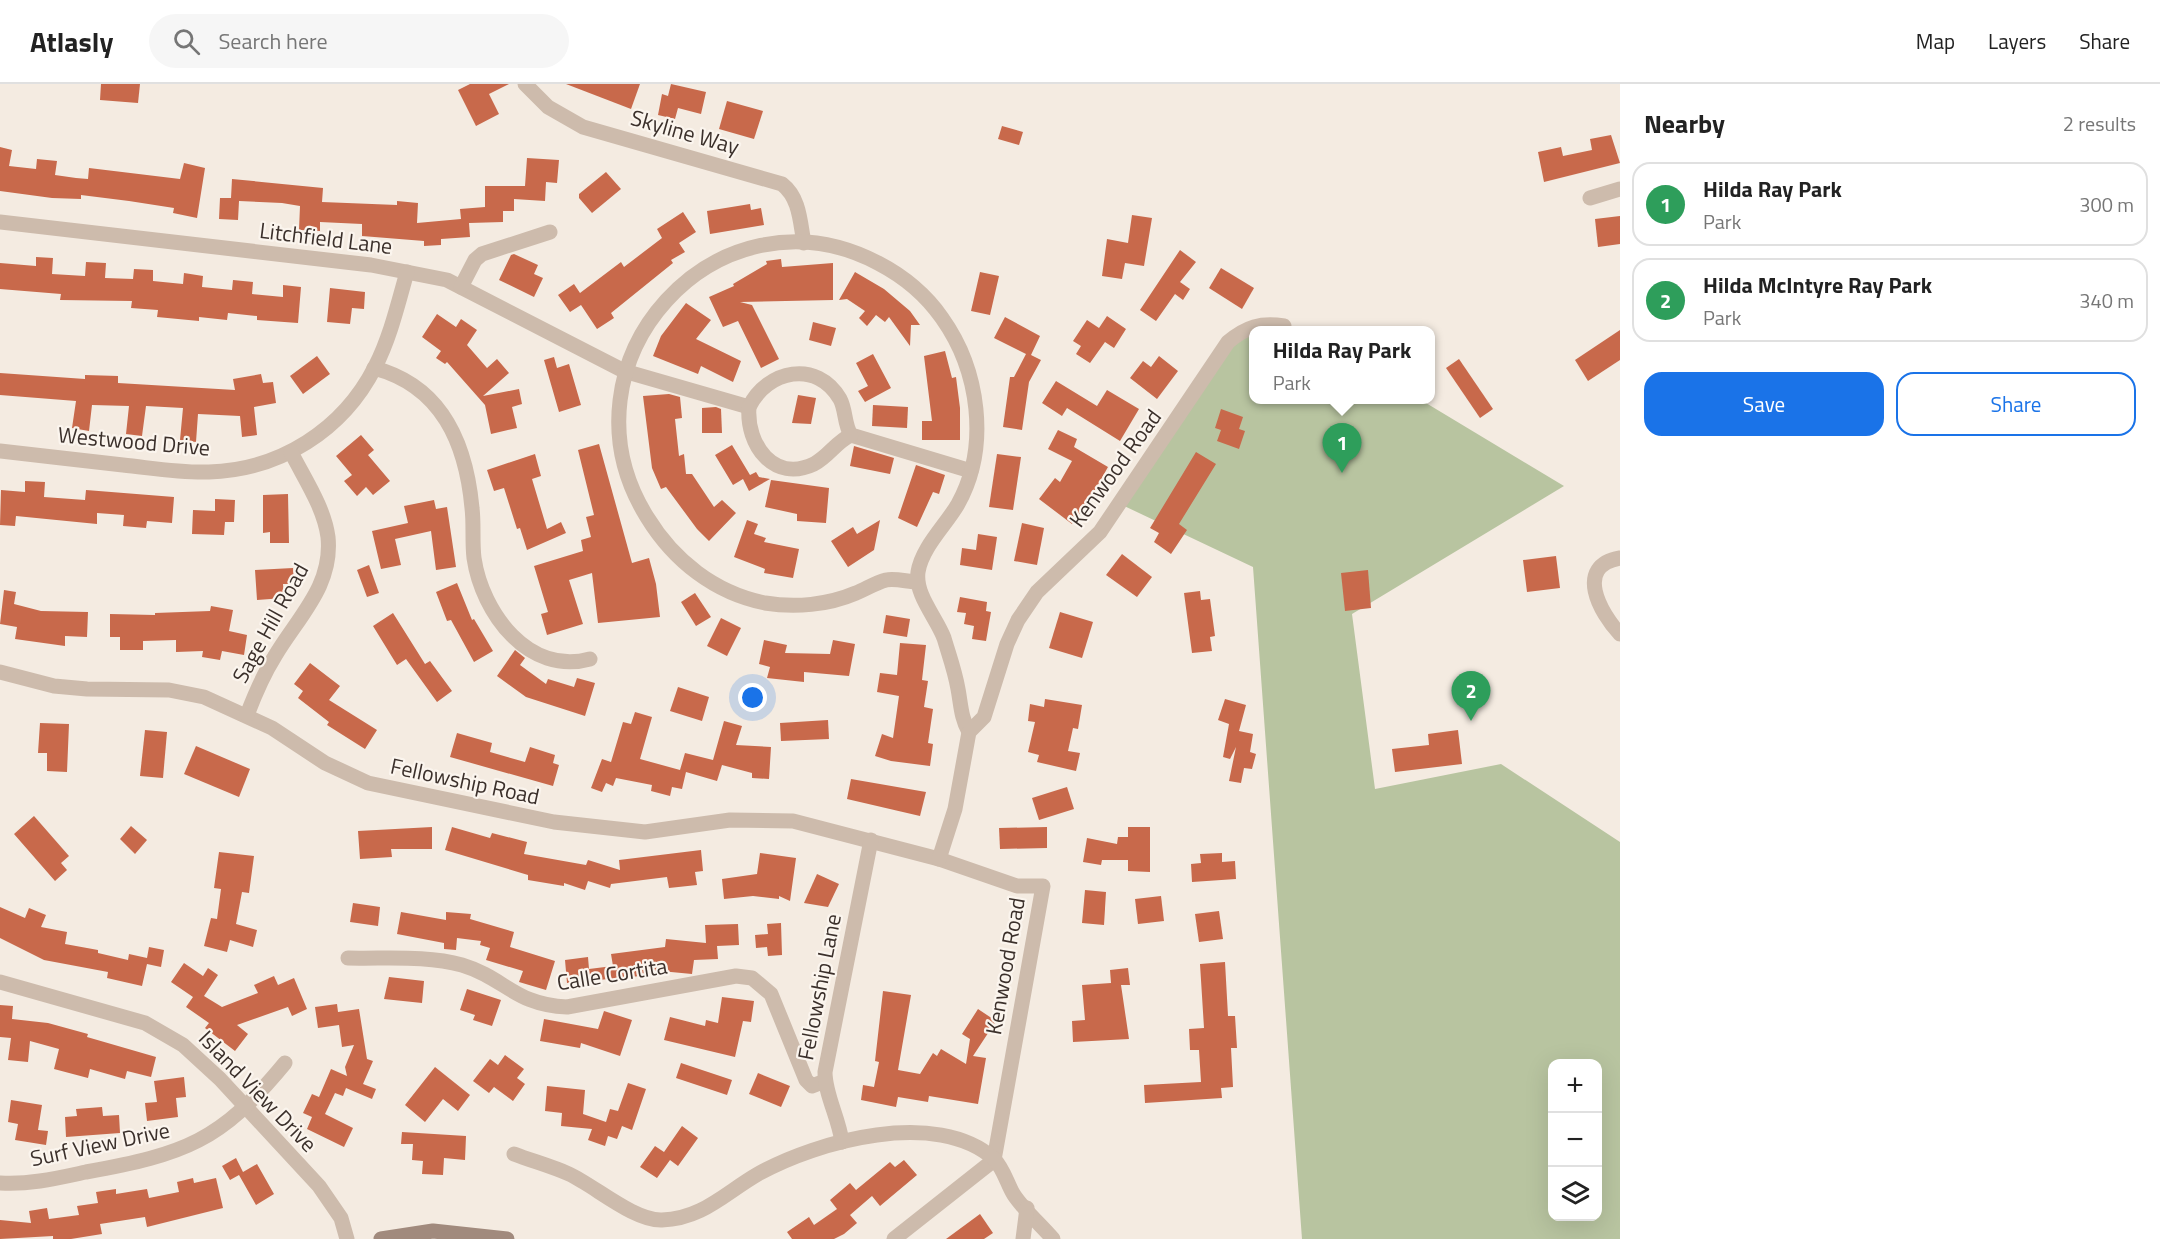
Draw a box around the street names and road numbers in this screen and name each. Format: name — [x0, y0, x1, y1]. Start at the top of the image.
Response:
street label: Skyline Way — [627, 100, 744, 164]
street label: Litchfield Lane — [258, 213, 394, 263]
street label: Kenwood Road — [1060, 402, 1170, 534]
street label: Westwood Drive — [57, 417, 211, 465]
street label: Sage Hill Road — [223, 557, 317, 689]
street label: Fellowship Road — [387, 749, 543, 813]
street label: Kenwood Road — [976, 895, 1034, 1037]
street label: Fellowship Lane — [788, 911, 850, 1063]
street label: Calle Cortita — [554, 948, 670, 1000]
street label: Island View Drive — [191, 1022, 325, 1160]
street label: Surf View Drive — [27, 1113, 173, 1175]

